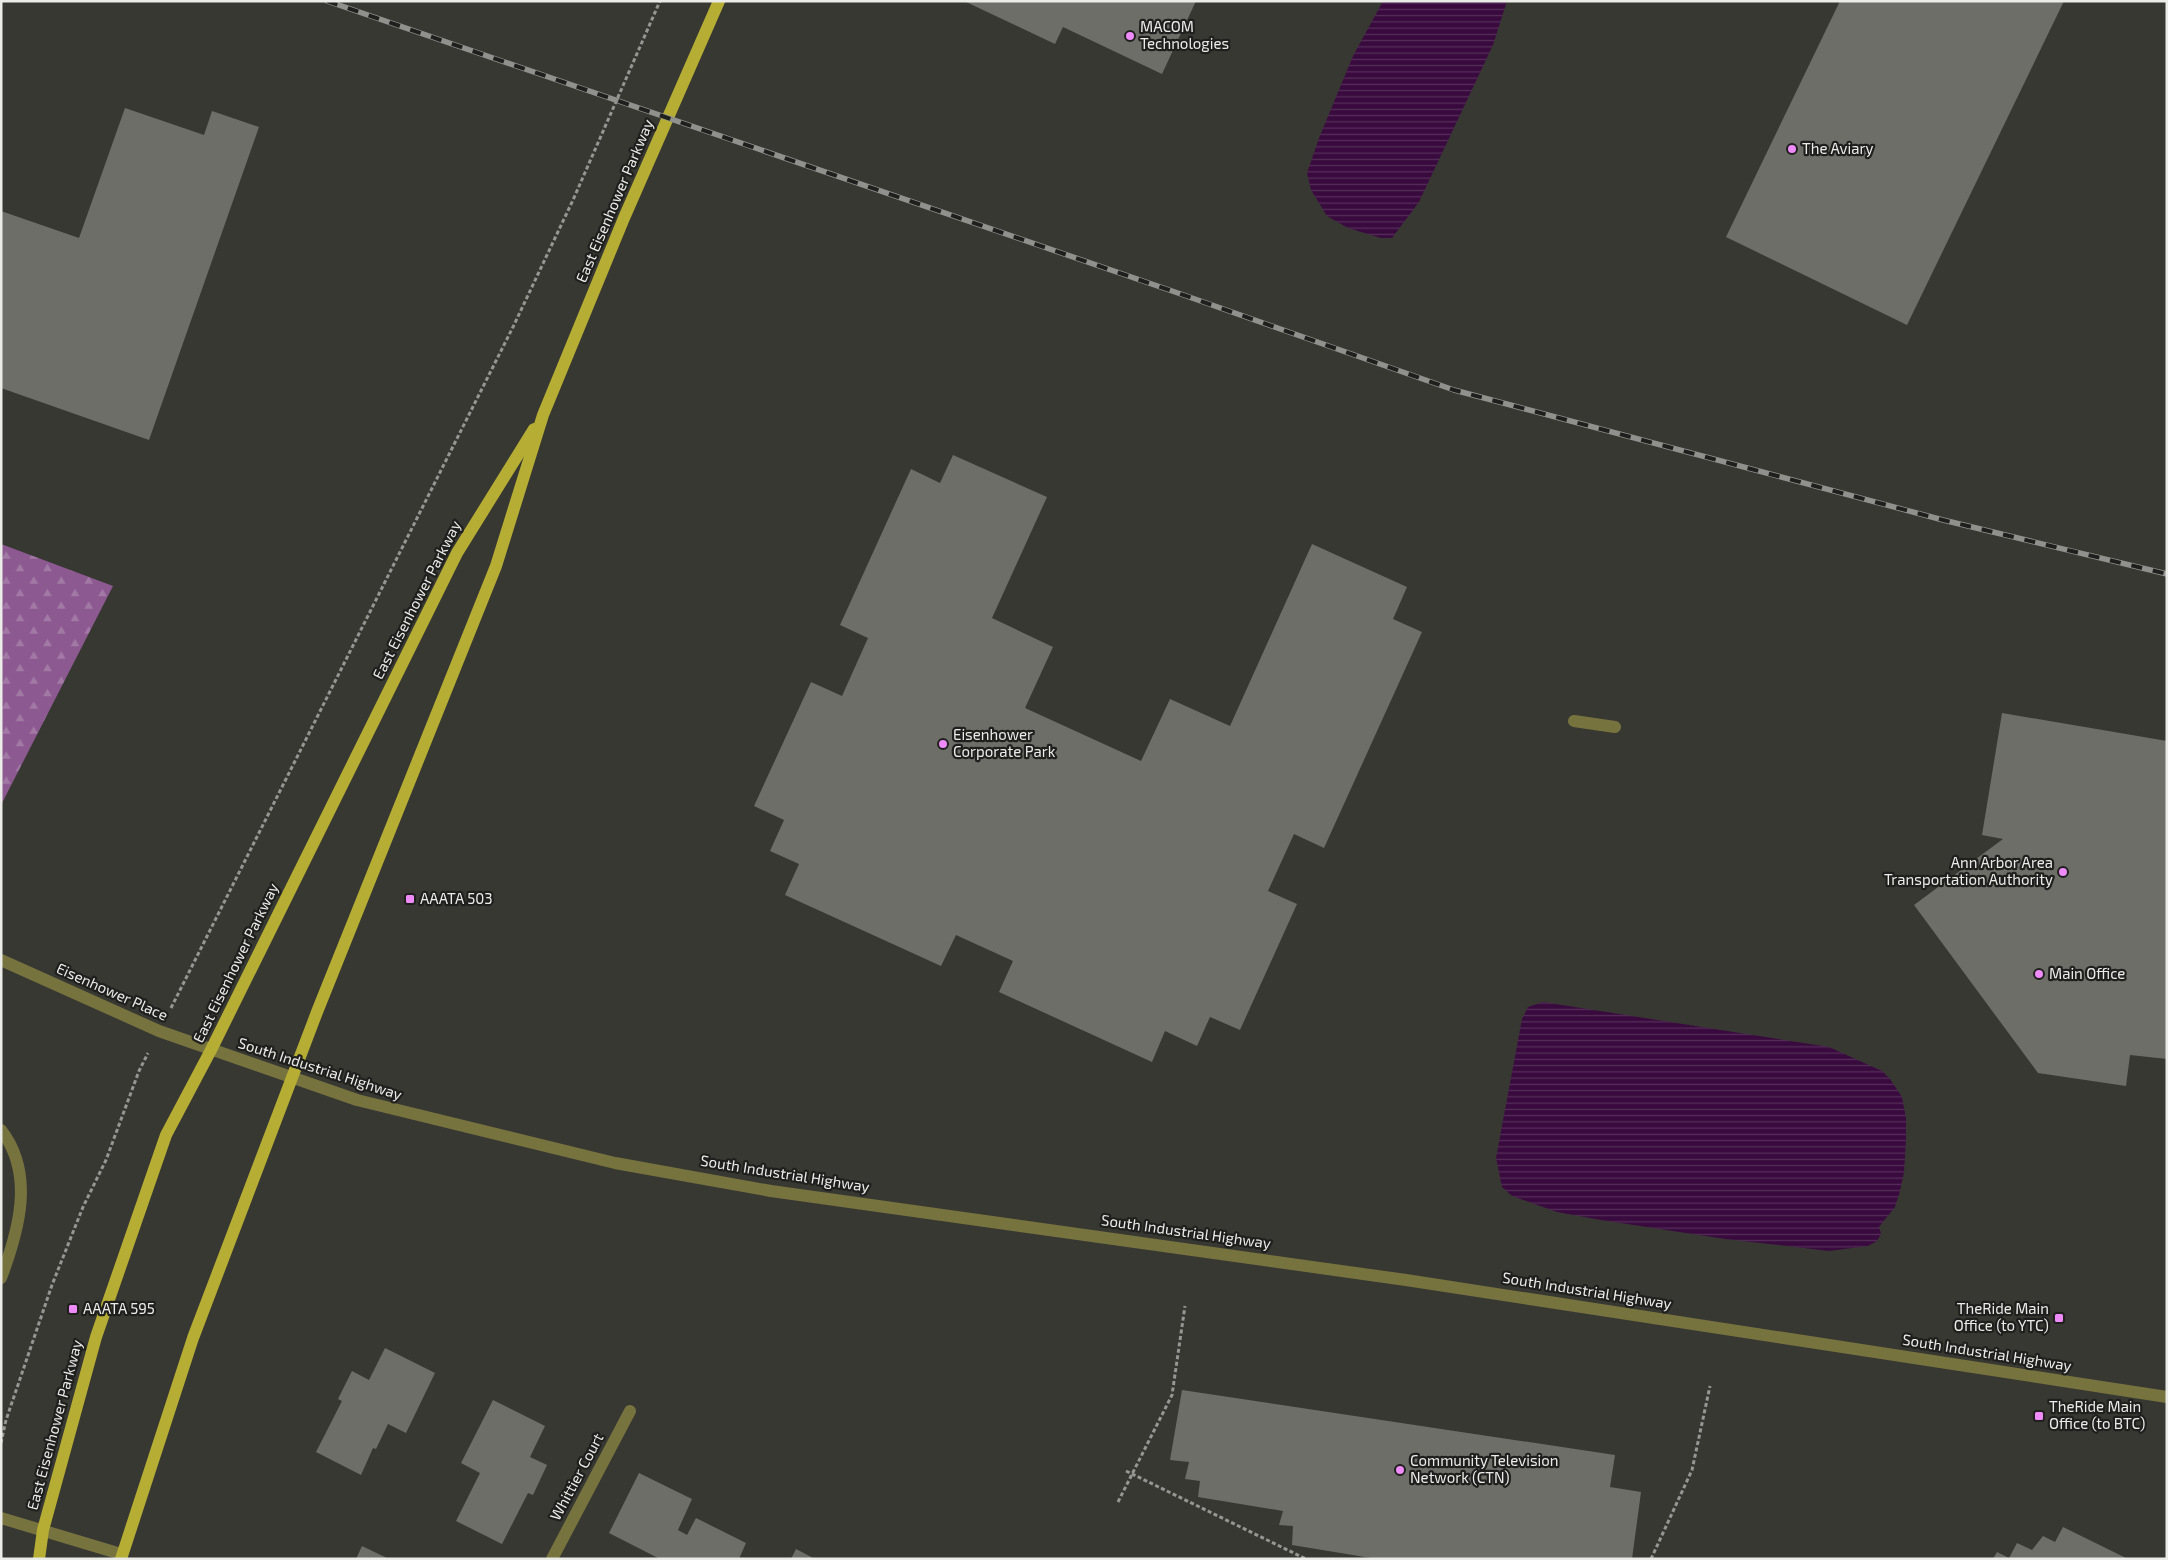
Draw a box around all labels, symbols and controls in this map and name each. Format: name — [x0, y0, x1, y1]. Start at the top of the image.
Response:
place label: MACOM Technologies — [1140, 17, 1229, 52]
marker: MACOM Technologies — [1124, 30, 1136, 42]
street label: East Eisenhower Parkway — [571, 116, 657, 285]
place label: The Aviary — [1802, 139, 1873, 157]
marker: The Aviary — [1786, 143, 1798, 155]
street label: East Eisenhower Parkway — [368, 517, 464, 682]
place label: Eisenhower Corporate Park — [953, 725, 1056, 760]
marker: Eisenhower Corporate Park — [937, 738, 949, 750]
place label: Ann Arbor Area Transportation Authority — [1884, 853, 2053, 888]
marker: Ann Arbor Area Transportation Authority — [2057, 866, 2069, 878]
street label: East Eisenhower Parkway — [189, 880, 282, 1045]
place label: AAATA 503 — [420, 889, 493, 907]
marker: AAATA 503 — [404, 893, 416, 905]
street label: Eisenhower Place — [54, 958, 171, 1024]
place label: Main Office — [2049, 964, 2125, 982]
marker: Main Office — [2033, 968, 2045, 980]
street label: South Industrial Highway — [236, 1033, 405, 1103]
street label: South Industrial Highway — [699, 1151, 871, 1195]
street label: South Industrial Highway — [1100, 1210, 1272, 1252]
street label: South Industrial Highway — [1501, 1268, 1673, 1312]
place label: AAATA 595 — [83, 1299, 155, 1317]
place label: TheRide Main Office (to YTC) — [1954, 1299, 2049, 1334]
marker: AAATA 595 — [67, 1303, 79, 1315]
marker: TheRide Main Office (to YTC) — [2053, 1312, 2065, 1324]
street label: South Industrial Highway — [1901, 1330, 2073, 1374]
street label: East Eisenhower Parkway — [23, 1338, 85, 1512]
place label: TheRide Main Office (to BTC) — [2049, 1397, 2145, 1432]
marker: TheRide Main Office (to BTC) — [2033, 1410, 2045, 1422]
street label: Whittier Court — [546, 1430, 607, 1523]
place label: Community Television Network (CTN) — [1410, 1451, 1558, 1486]
marker: Community Television Network (CTN) — [1394, 1464, 1406, 1476]

